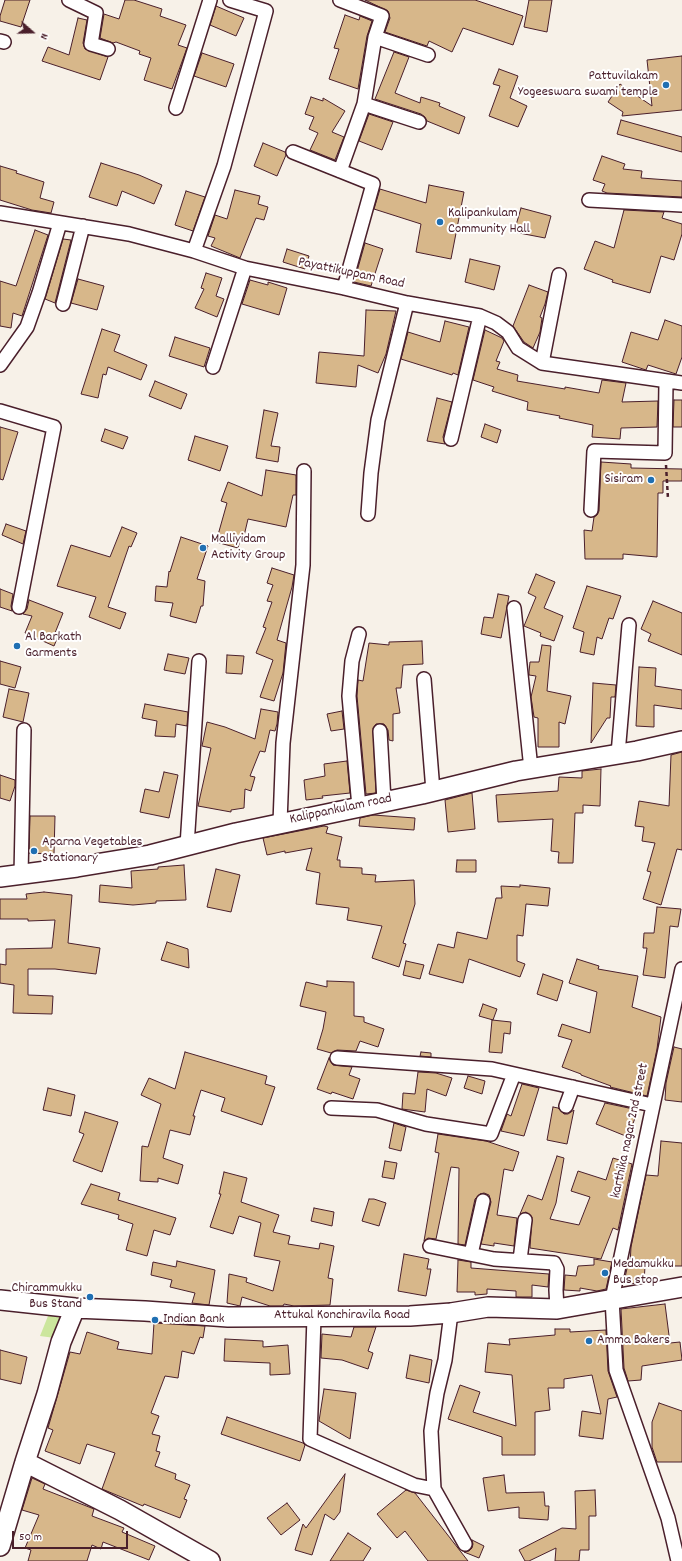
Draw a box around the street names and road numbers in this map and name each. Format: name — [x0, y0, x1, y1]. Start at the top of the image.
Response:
street label: Payattikuppam Road — [296, 255, 406, 293]
street label: Kalippankulam road — [288, 791, 394, 829]
street label: karthika nagar 2nd street — [609, 1062, 653, 1200]
street label: Attukal Konchiravila Road — [274, 1308, 410, 1324]

